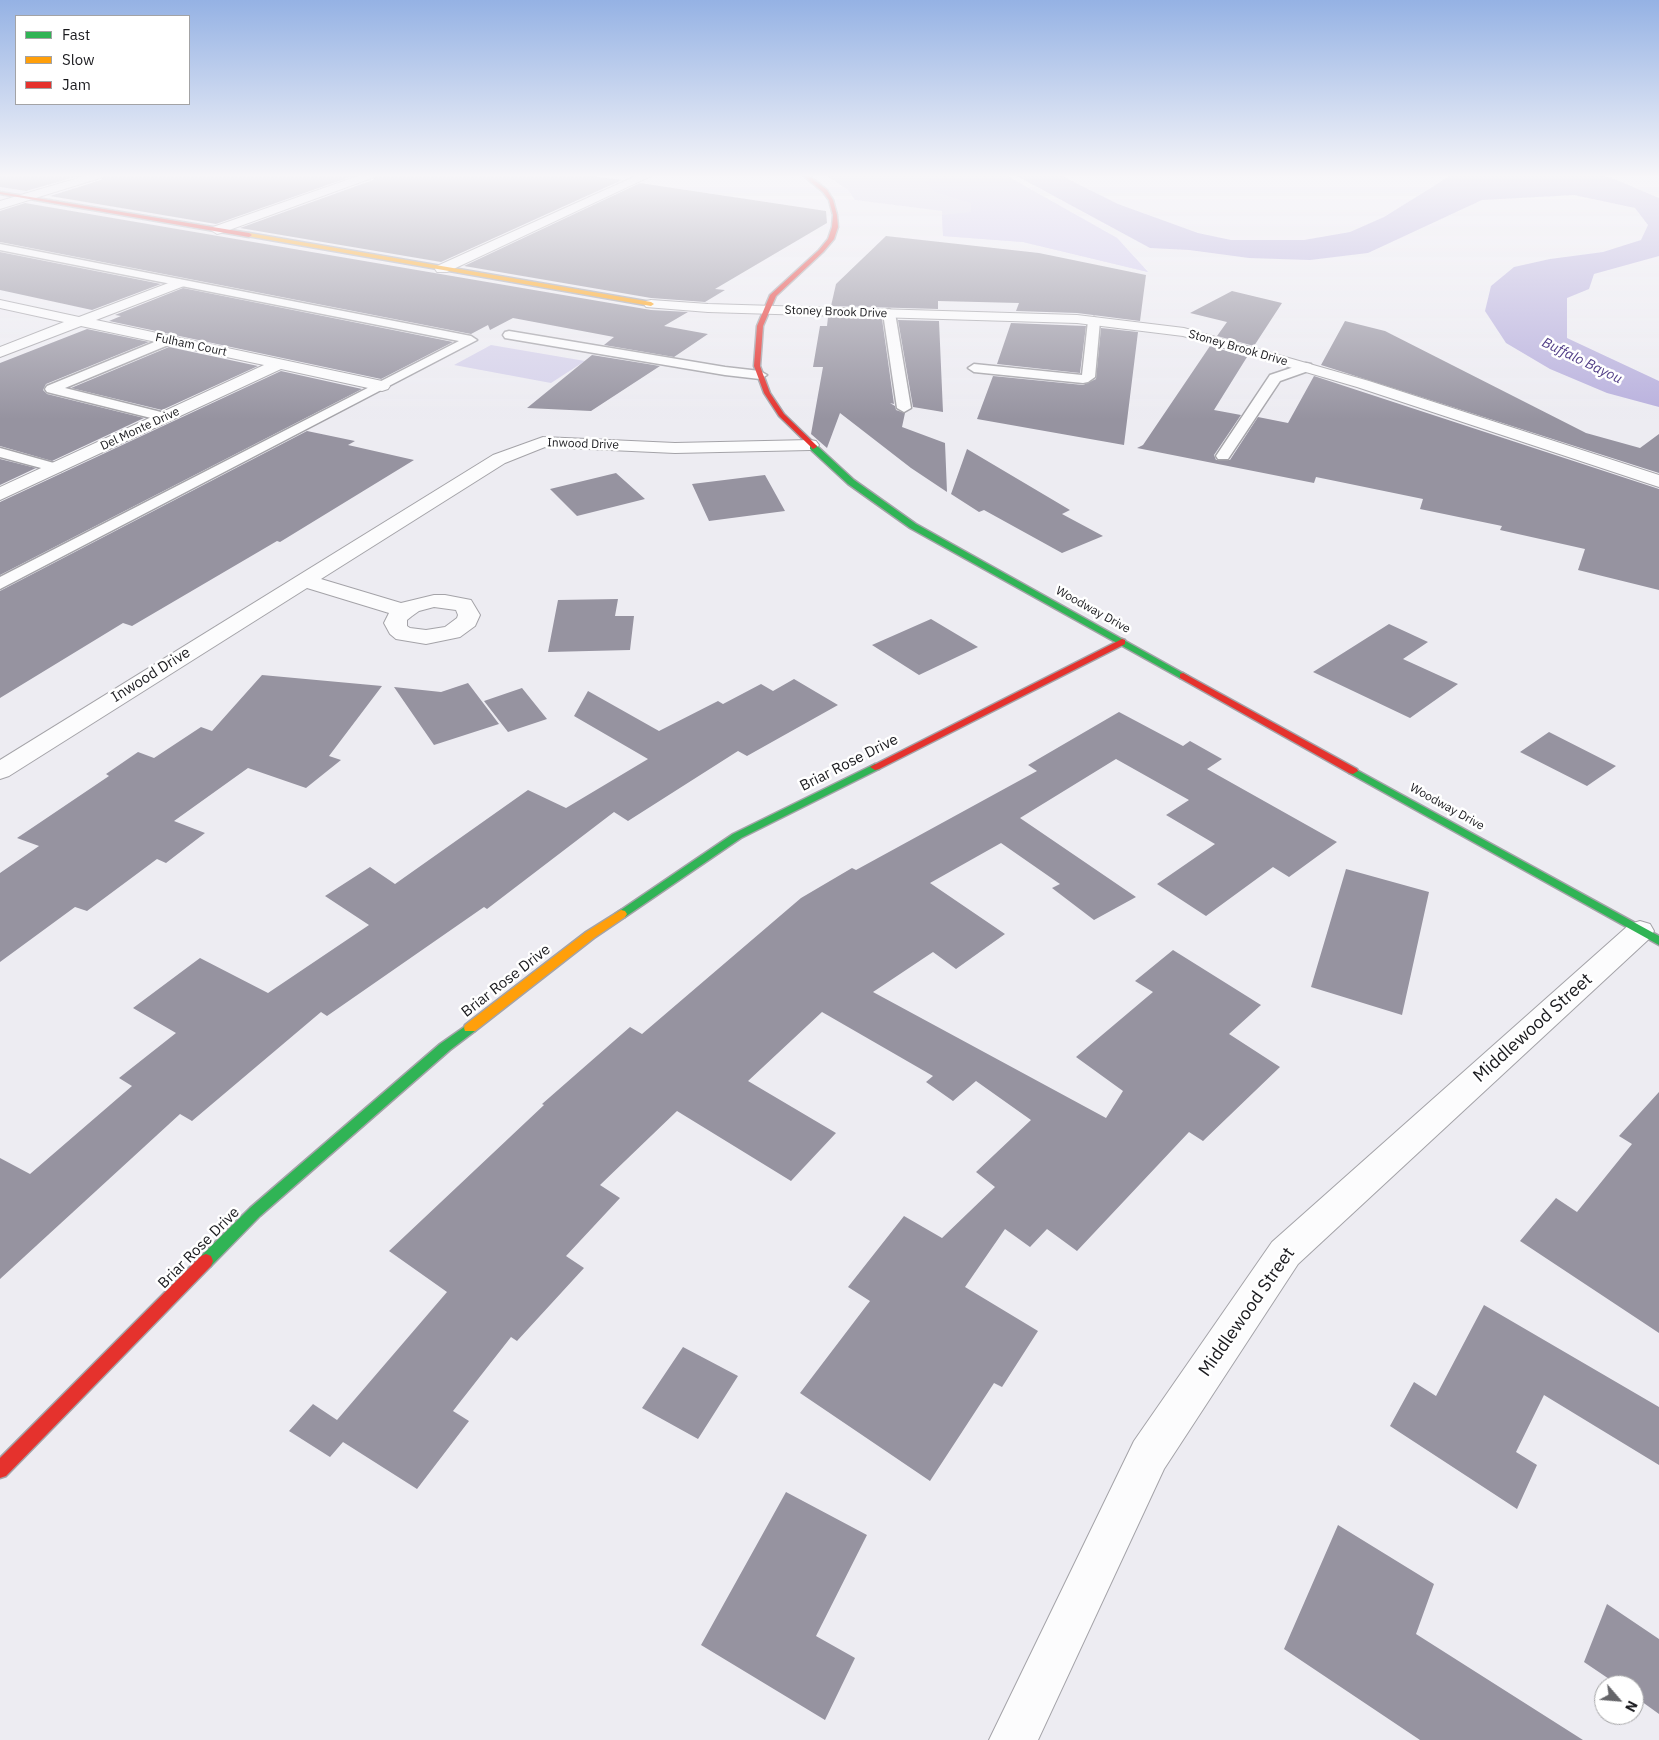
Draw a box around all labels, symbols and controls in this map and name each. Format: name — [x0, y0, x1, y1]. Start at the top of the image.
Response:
legend — [15, 15, 190, 105]
text: Fast — [62, 25, 90, 44]
text: Slow — [62, 50, 95, 69]
text: Jam — [62, 75, 91, 94]
street label: Stoney Brook Drive — [784, 303, 888, 321]
street label: Stoney Brook Drive — [1187, 327, 1289, 369]
street label: Fulham Court — [154, 330, 228, 360]
water label: Buffalo Bayou — [1539, 334, 1625, 388]
street label: Del Monte Drive — [98, 404, 182, 454]
street label: Inwood Drive — [547, 436, 619, 452]
street label: Woodway Drive — [1053, 584, 1133, 636]
street label: Inwood Drive — [108, 644, 194, 706]
street label: Briar Rose Drive — [797, 731, 901, 795]
street label: Woodway Drive — [1407, 781, 1487, 833]
street label: Briar Rose Drive — [458, 941, 554, 1021]
street label: Middlewood Street — [1469, 969, 1597, 1087]
street label: Briar Rose Drive — [155, 1204, 243, 1292]
street label: Middlewood Street — [1194, 1243, 1300, 1381]
north arrow — [1594, 1675, 1644, 1725]
text: N — [1621, 1698, 1642, 1715]

